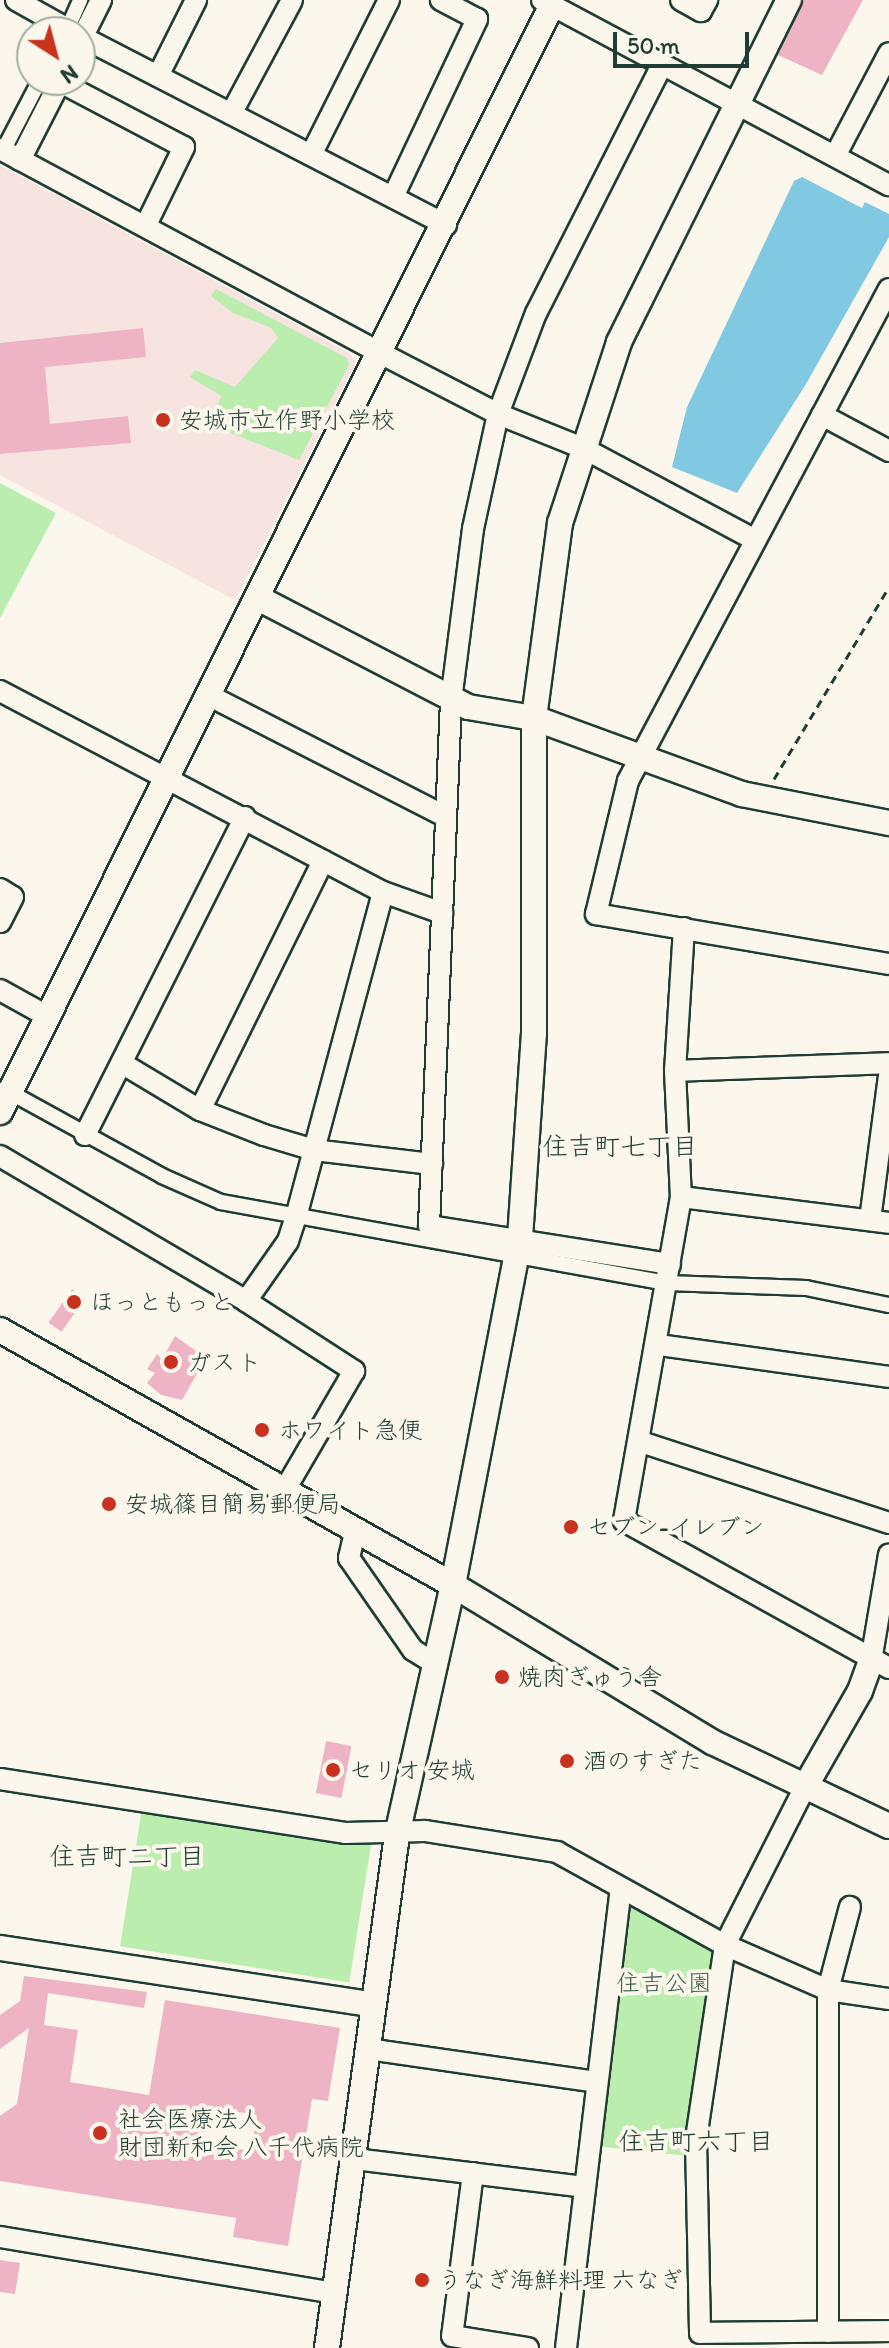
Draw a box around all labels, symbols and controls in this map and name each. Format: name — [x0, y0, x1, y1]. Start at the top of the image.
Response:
north arrow — [16, 16, 96, 96]
scale bar — [617, 16, 753, 66]
text: 50 m — [627, 31, 680, 60]
text: N — [55, 59, 83, 89]
place label: 安城市立作野小学校 — [179, 406, 395, 434]
marker: 安城市立作野小学校 — [154, 411, 172, 429]
district label: 住吉町七丁目 — [542, 1131, 698, 1163]
place label: ほっともっと — [90, 1288, 234, 1316]
marker: ほっともっと — [65, 1293, 83, 1311]
place label: ガスト — [187, 1348, 259, 1376]
marker: ガスト — [162, 1353, 180, 1371]
place label: ホワイト急便 — [278, 1416, 422, 1444]
marker: ホワイト急便 — [253, 1421, 271, 1439]
place label: 安城篠目簡易郵便局 — [125, 1490, 341, 1518]
marker: 安城篠目簡易郵便局 — [100, 1495, 118, 1513]
place label: セブン-イレブン — [587, 1513, 765, 1541]
marker: セブン-イレブン — [562, 1518, 580, 1536]
place label: 焼肉ぎゅう舎 — [518, 1663, 662, 1691]
marker: 焼肉ぎゅう舎 — [493, 1668, 511, 1686]
place label: 酒のすぎた — [583, 1747, 703, 1775]
marker: 酒のすぎた — [558, 1752, 576, 1770]
place label: セリオ 安城 — [349, 1756, 474, 1784]
marker: セリオ 安城 — [324, 1761, 342, 1779]
district label: 住吉町二丁目 — [49, 1841, 205, 1873]
park label: 住吉公園 — [616, 1969, 712, 1997]
place label: 社会医療法人 財団新和会 八千代病院 — [118, 2105, 363, 2161]
marker: 社会医療法人 財団新和会 八千代病院 — [89, 2122, 111, 2144]
district label: 住吉町六丁目 — [618, 2126, 774, 2158]
place label: うなぎ海鮮料理 六なぎ — [438, 2266, 683, 2294]
marker: うなぎ海鮮料理 六なぎ — [413, 2271, 431, 2289]

